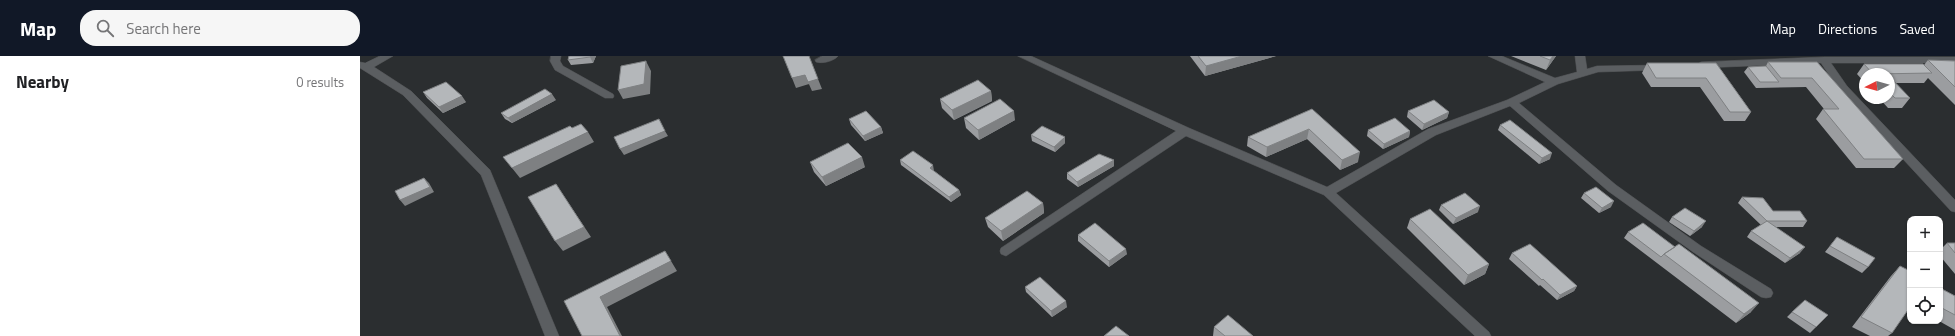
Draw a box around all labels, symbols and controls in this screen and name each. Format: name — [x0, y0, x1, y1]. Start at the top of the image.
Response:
search box — [80, 10, 360, 46]
text: Map — [20, 14, 56, 43]
icon: search — [94, 17, 116, 39]
text: Search here — [126, 17, 201, 40]
text: Map — [1770, 18, 1796, 39]
text: Directions — [1818, 18, 1877, 39]
text: Saved — [1899, 18, 1935, 39]
north arrow — [1859, 68, 1895, 104]
text: Nearby — [16, 69, 69, 95]
text: 0 results — [296, 72, 344, 92]
map controls — [1907, 216, 1943, 324]
button: + — [1907, 216, 1943, 252]
button: − — [1907, 252, 1943, 288]
button: locate — [1907, 288, 1943, 324]

